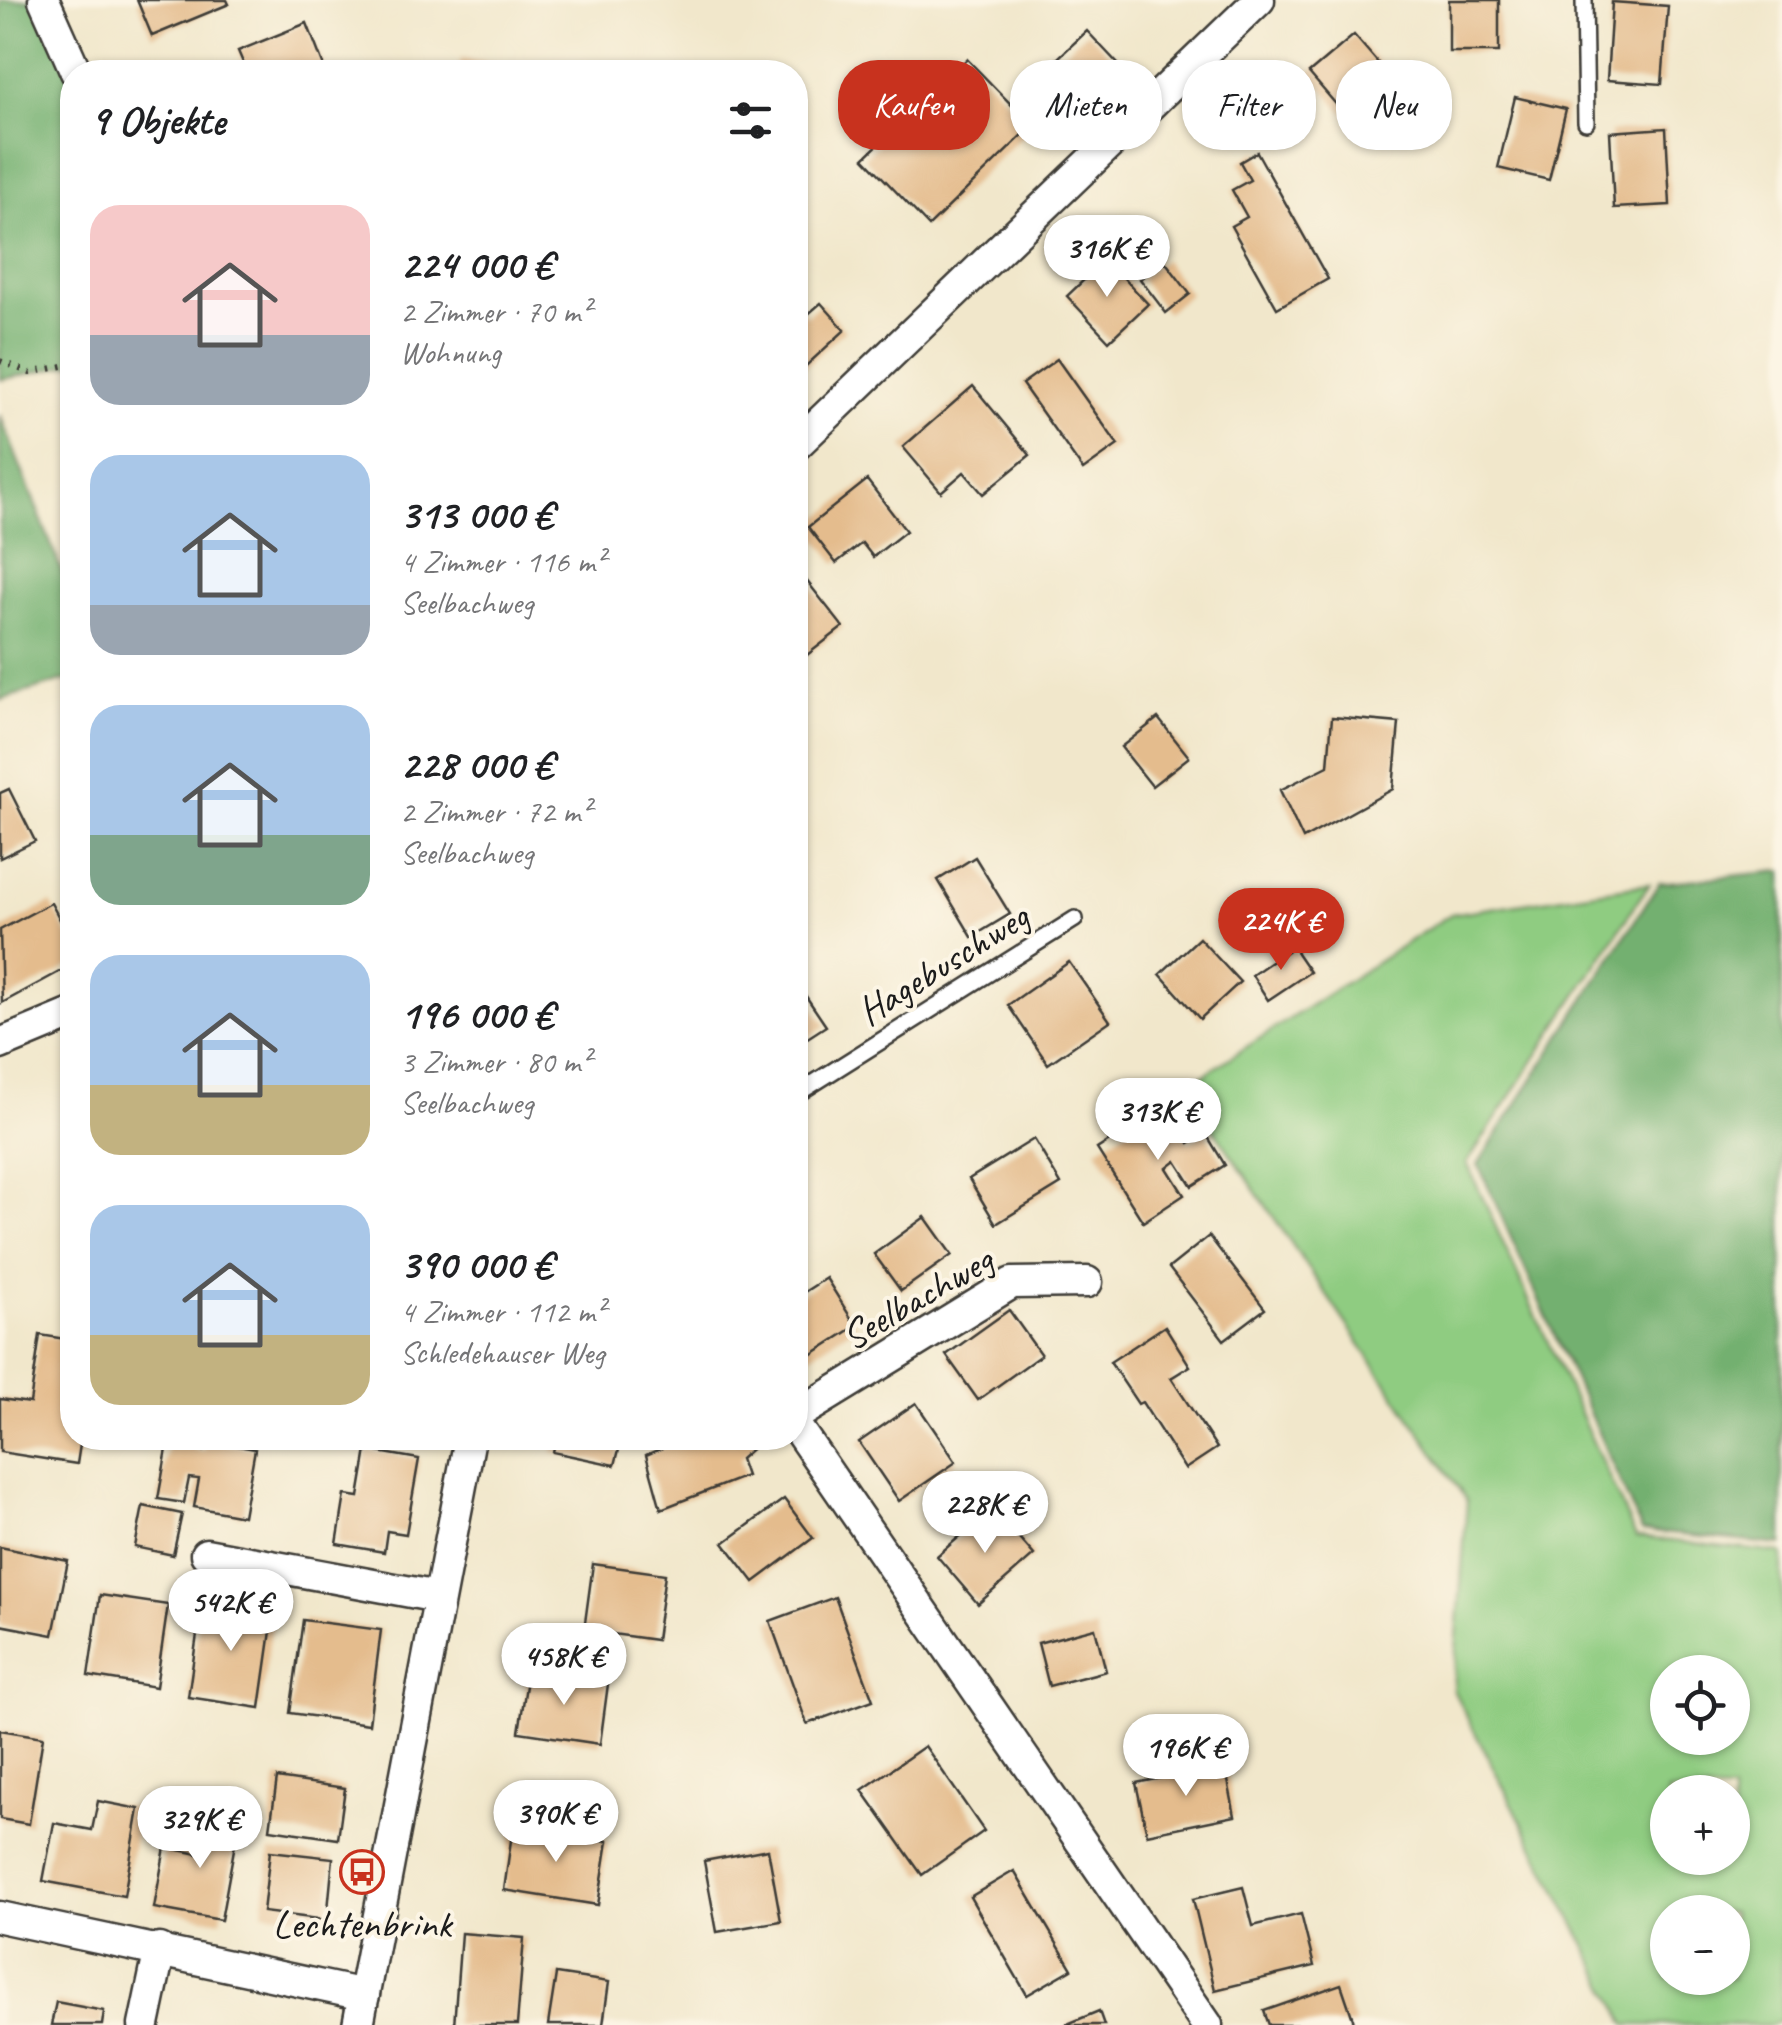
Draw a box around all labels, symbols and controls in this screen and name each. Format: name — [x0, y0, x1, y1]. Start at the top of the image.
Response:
chip: Kaufen — [838, 60, 990, 150]
chip: Mieten — [1010, 60, 1162, 150]
chip: Filter — [1182, 60, 1316, 150]
chip: Neu — [1336, 60, 1452, 150]
icon: filters — [723, 93, 778, 148]
text: 9 Objekte — [90, 94, 225, 147]
pin: 316K € — [1026, 215, 1188, 300]
text: 316K € — [1066, 227, 1148, 268]
text: 224 000 € — [400, 238, 553, 291]
icon: home — [170, 245, 290, 365]
text: 2 Zimmer · 70 m² — [400, 291, 590, 332]
text: Wohnung — [400, 332, 501, 373]
text: 313 000 € — [400, 488, 553, 541]
icon: home — [170, 495, 290, 615]
text: 4 Zimmer · 116 m² — [400, 541, 605, 582]
text: Seelbachweg — [400, 582, 533, 623]
text: 228 000 € — [400, 738, 553, 791]
icon: home — [170, 745, 290, 865]
text: 2 Zimmer · 72 m² — [400, 791, 590, 832]
text: Seelbachweg — [400, 832, 533, 873]
pin: 224K € — [1200, 888, 1362, 973]
street label: Hagebuschweg — [848, 891, 1040, 1036]
text: 224K € — [1240, 900, 1322, 941]
text: 196 000 € — [400, 988, 553, 1041]
icon: home — [170, 995, 290, 1115]
text: 3 Zimmer · 80 m² — [400, 1041, 590, 1082]
pin: 313K € — [1077, 1078, 1239, 1163]
text: Seelbachweg — [400, 1082, 533, 1123]
text: 313K € — [1117, 1090, 1199, 1131]
street label: Seelbachweg — [832, 1233, 1004, 1361]
text: 390 000 € — [400, 1238, 552, 1291]
icon: home — [170, 1245, 290, 1365]
text: 4 Zimmer · 112 m² — [400, 1291, 605, 1332]
text: Schledehauser Weg — [400, 1332, 604, 1373]
pin: 228K € — [904, 1471, 1066, 1556]
text: 228K € — [944, 1483, 1026, 1524]
pin: 542K € — [150, 1569, 312, 1654]
text: 542K € — [190, 1581, 272, 1622]
pin: 458K € — [483, 1623, 645, 1708]
text: 458K € — [523, 1635, 605, 1676]
map controls — [1650, 1655, 1750, 1995]
button: locate — [1650, 1655, 1750, 1755]
pin: 196K € — [1105, 1714, 1267, 1799]
text: 196K € — [1145, 1726, 1227, 1767]
button: + — [1650, 1775, 1750, 1875]
pin: 390K € — [475, 1780, 637, 1865]
pin: 329K € — [119, 1786, 281, 1871]
text: 390K € — [515, 1792, 597, 1833]
text: 329K € — [159, 1798, 241, 1839]
bus stop icon: Lechtenbrink — [339, 1849, 385, 1895]
button: − — [1650, 1895, 1750, 1995]
place label: Lechtenbrink — [273, 1899, 454, 1949]

